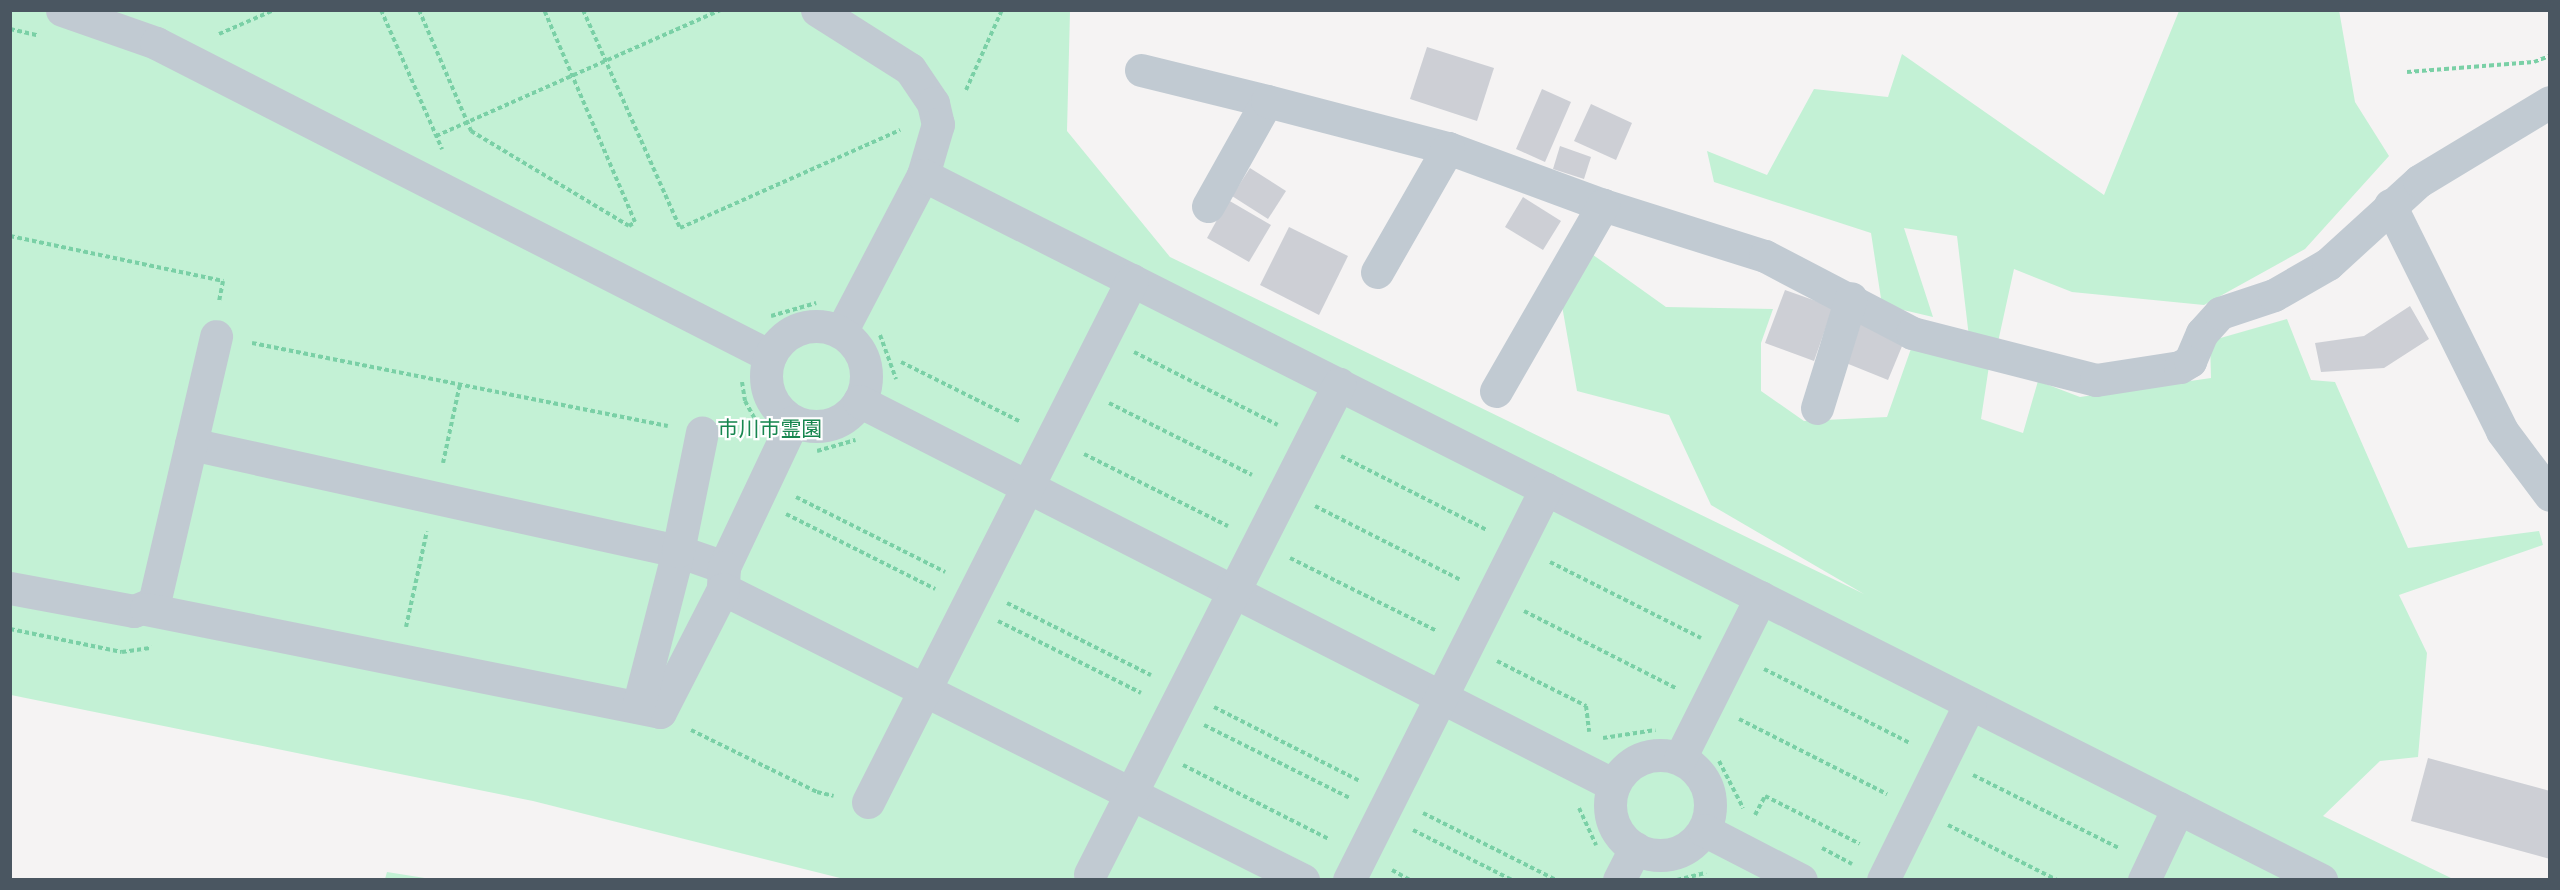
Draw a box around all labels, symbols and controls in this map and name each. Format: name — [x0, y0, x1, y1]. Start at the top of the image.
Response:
park label: 市川市霊園 — [718, 416, 822, 442]

